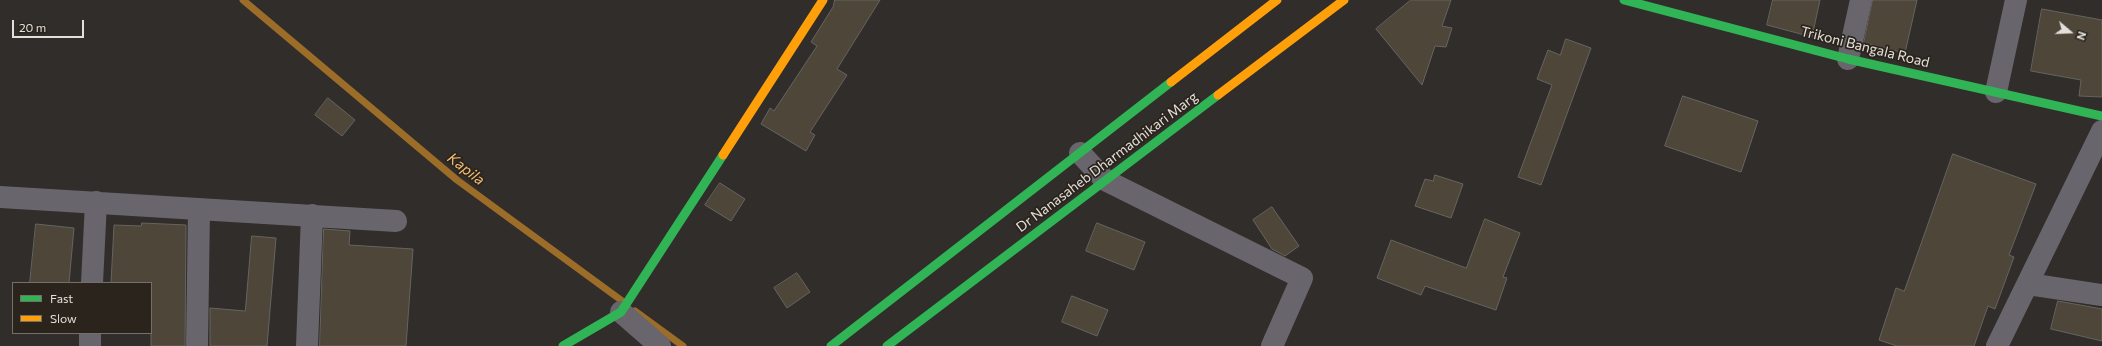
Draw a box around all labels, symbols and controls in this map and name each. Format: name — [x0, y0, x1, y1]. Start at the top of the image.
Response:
scale bar — [14, 12, 86, 38]
north arrow — [2050, 12, 2090, 52]
text: 20 m — [19, 20, 46, 34]
street label: Trikoni Bangala Road — [1799, 23, 1931, 71]
text: N — [2074, 30, 2089, 42]
street label: Dr Nanasaheb Dharmadhikari Marg — [1013, 88, 1201, 236]
water label: Kapila — [444, 149, 488, 189]
legend — [12, 282, 152, 334]
text: Fast — [50, 291, 73, 305]
text: Slow — [50, 311, 77, 325]

